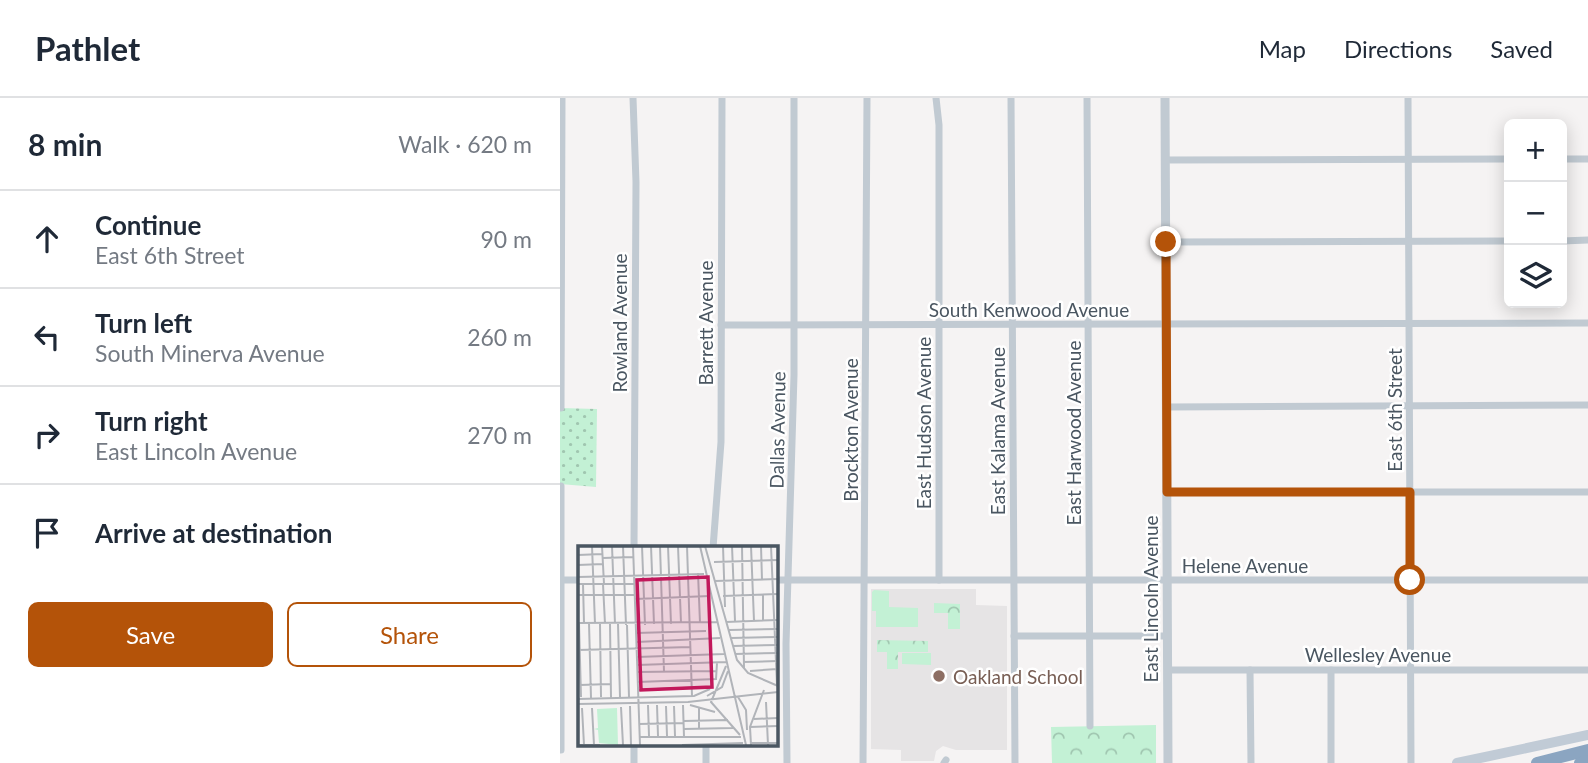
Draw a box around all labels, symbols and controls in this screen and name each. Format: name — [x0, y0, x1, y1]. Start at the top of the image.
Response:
text: Pathlet — [35, 28, 140, 68]
text: Map — [1259, 34, 1306, 63]
text: Directions — [1344, 34, 1452, 63]
text: Saved — [1490, 34, 1553, 63]
map controls — [1504, 119, 1567, 308]
button: + — [1504, 119, 1567, 182]
text: 8 min — [28, 126, 102, 162]
text: Walk · 620 m — [398, 130, 532, 158]
button: − — [1504, 182, 1567, 245]
text: Continue — [95, 209, 201, 241]
icon: ahead — [28, 220, 66, 258]
text: 90 m — [481, 225, 532, 253]
route end — [1150, 226, 1181, 257]
text: East 6th Street — [95, 241, 245, 269]
button: layers — [1504, 245, 1567, 308]
street label: Rowland Avenue — [608, 253, 631, 393]
street label: Barrett Avenue — [694, 260, 717, 386]
street label: South Kenwood Avenue — [929, 298, 1129, 321]
text: Turn left — [95, 307, 192, 339]
icon: left — [28, 318, 66, 356]
text: 260 m — [467, 323, 532, 351]
street label: East Hudson Avenue — [912, 337, 935, 509]
text: South Minerva Avenue — [95, 339, 325, 367]
street label: East Harwood Avenue — [1062, 341, 1085, 525]
street label: East Kalama Avenue — [986, 347, 1009, 515]
street label: East 6th Street — [1383, 348, 1406, 472]
street label: Brockton Avenue — [839, 358, 862, 502]
street label: Dallas Avenue — [764, 371, 790, 489]
text: Turn right — [95, 405, 208, 437]
icon: right — [28, 416, 66, 454]
text: 270 m — [467, 421, 532, 449]
text: East Lincoln Avenue — [95, 437, 297, 465]
icon: arrive — [28, 514, 66, 552]
street label: East Lincoln Avenue — [1139, 515, 1162, 683]
text: Arrive at destination — [95, 517, 332, 549]
inset map — [578, 546, 777, 746]
street label: Helene Avenue — [1182, 554, 1308, 577]
route start — [1394, 564, 1425, 595]
button: Save — [28, 602, 273, 667]
button: Share — [287, 602, 532, 667]
street label: Wellesley Avenue — [1305, 643, 1451, 666]
place label: Oakland School — [953, 665, 1083, 688]
marker: Oakland School — [931, 668, 947, 684]

